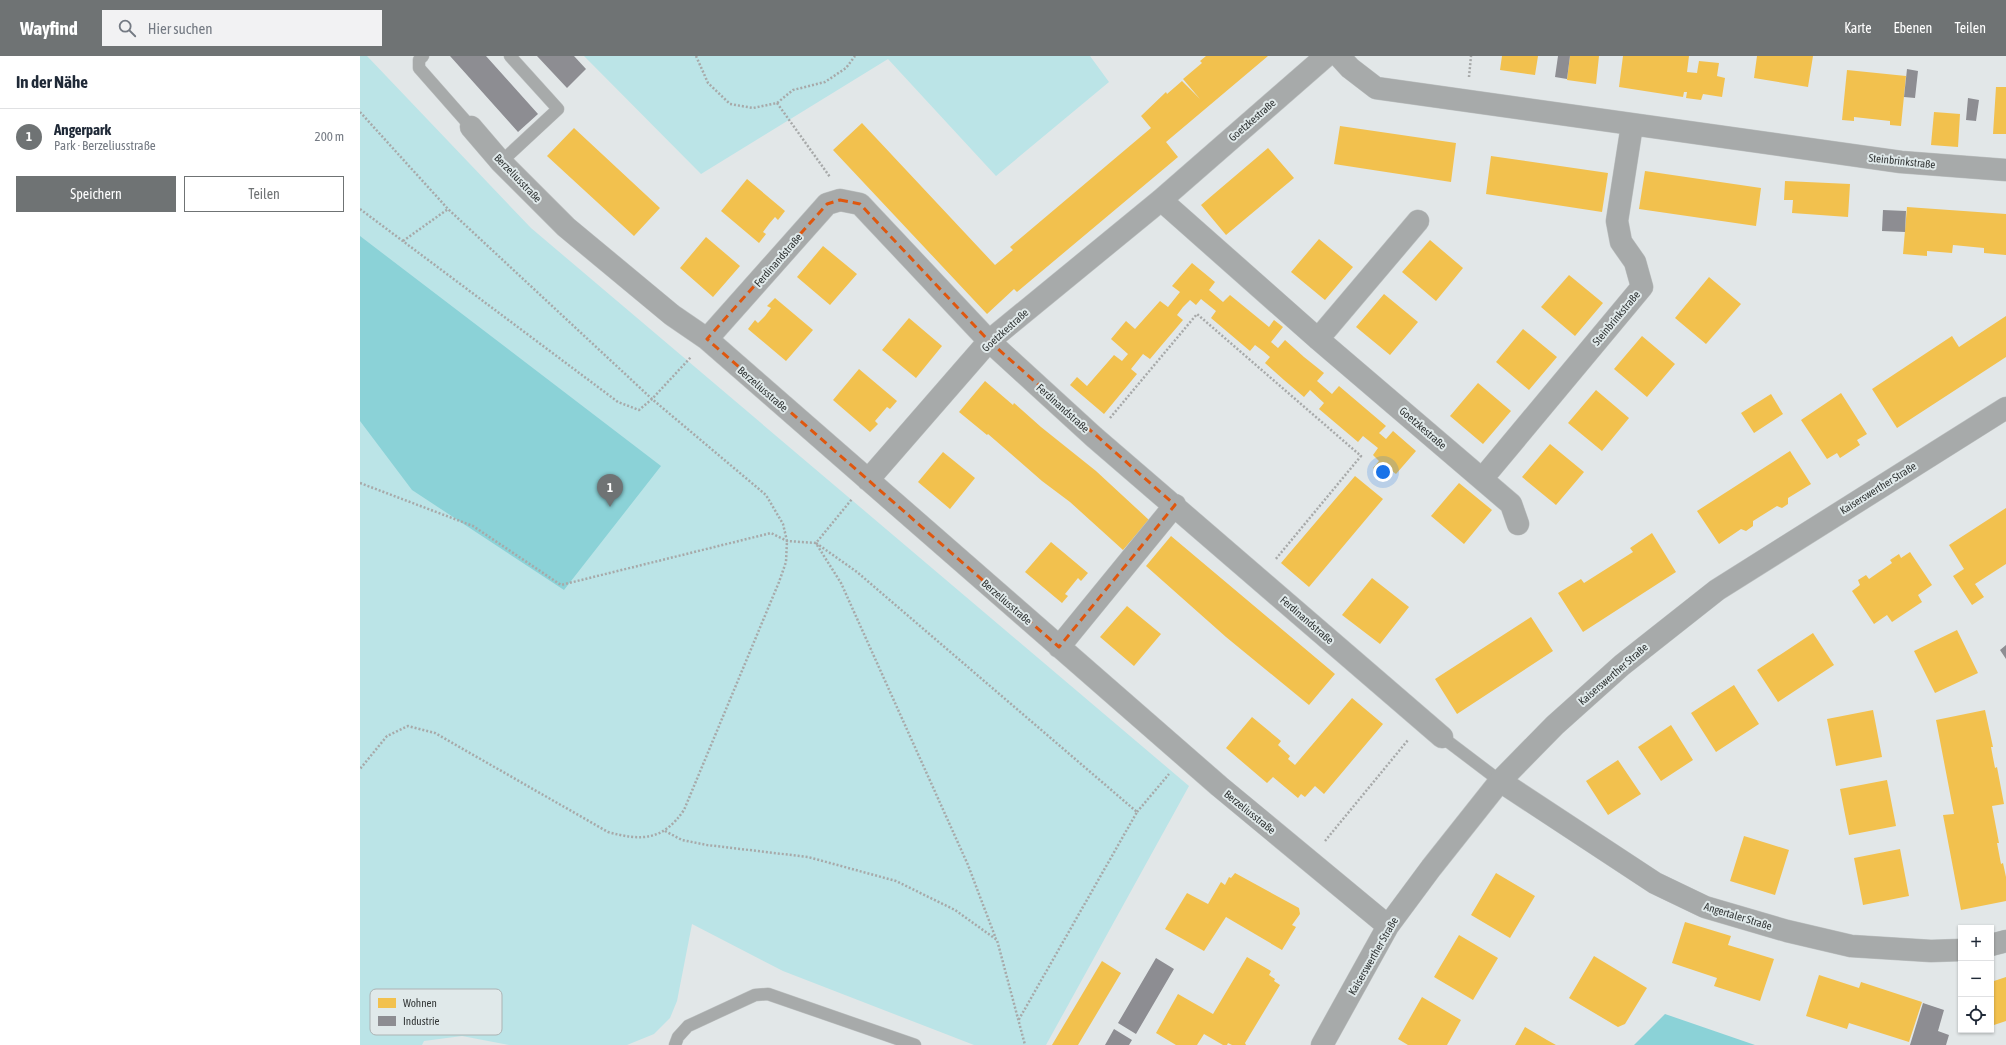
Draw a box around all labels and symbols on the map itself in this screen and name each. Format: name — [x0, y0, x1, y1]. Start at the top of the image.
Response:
street label: Goetzkestraße — [1226, 96, 1278, 144]
street label: Berzeliusstraße — [492, 151, 544, 205]
street label: Steinbrinkstraße — [1868, 152, 1936, 170]
street label: Ferdinandstraße — [752, 231, 804, 289]
street label: Steinbrinkstraße — [1590, 288, 1642, 348]
street label: Goetzkestraße — [979, 306, 1031, 354]
street label: Berzeliusstraße — [736, 364, 790, 414]
street label: Ferdinandstraße — [1034, 381, 1092, 435]
street label: Goetzkestraße — [1397, 404, 1449, 452]
street label: Kaiserswerther Straße — [1838, 460, 1918, 516]
your location — [1373, 462, 1393, 482]
pin: 1 — [597, 474, 623, 507]
street label: Berzeliusstraße — [980, 577, 1034, 627]
street label: Ferdinandstraße — [1278, 594, 1336, 646]
street label: Kaiserswerther Straße — [1576, 641, 1650, 707]
street label: Berzeliusstraße — [1222, 788, 1278, 836]
street label: Angertaler Straße — [1703, 900, 1773, 932]
street label: Kaiserswerther Straße — [1346, 915, 1400, 997]
legend — [370, 989, 502, 1035]
text: Wohnen — [403, 997, 437, 1009]
text: Industrie — [403, 1015, 440, 1027]

